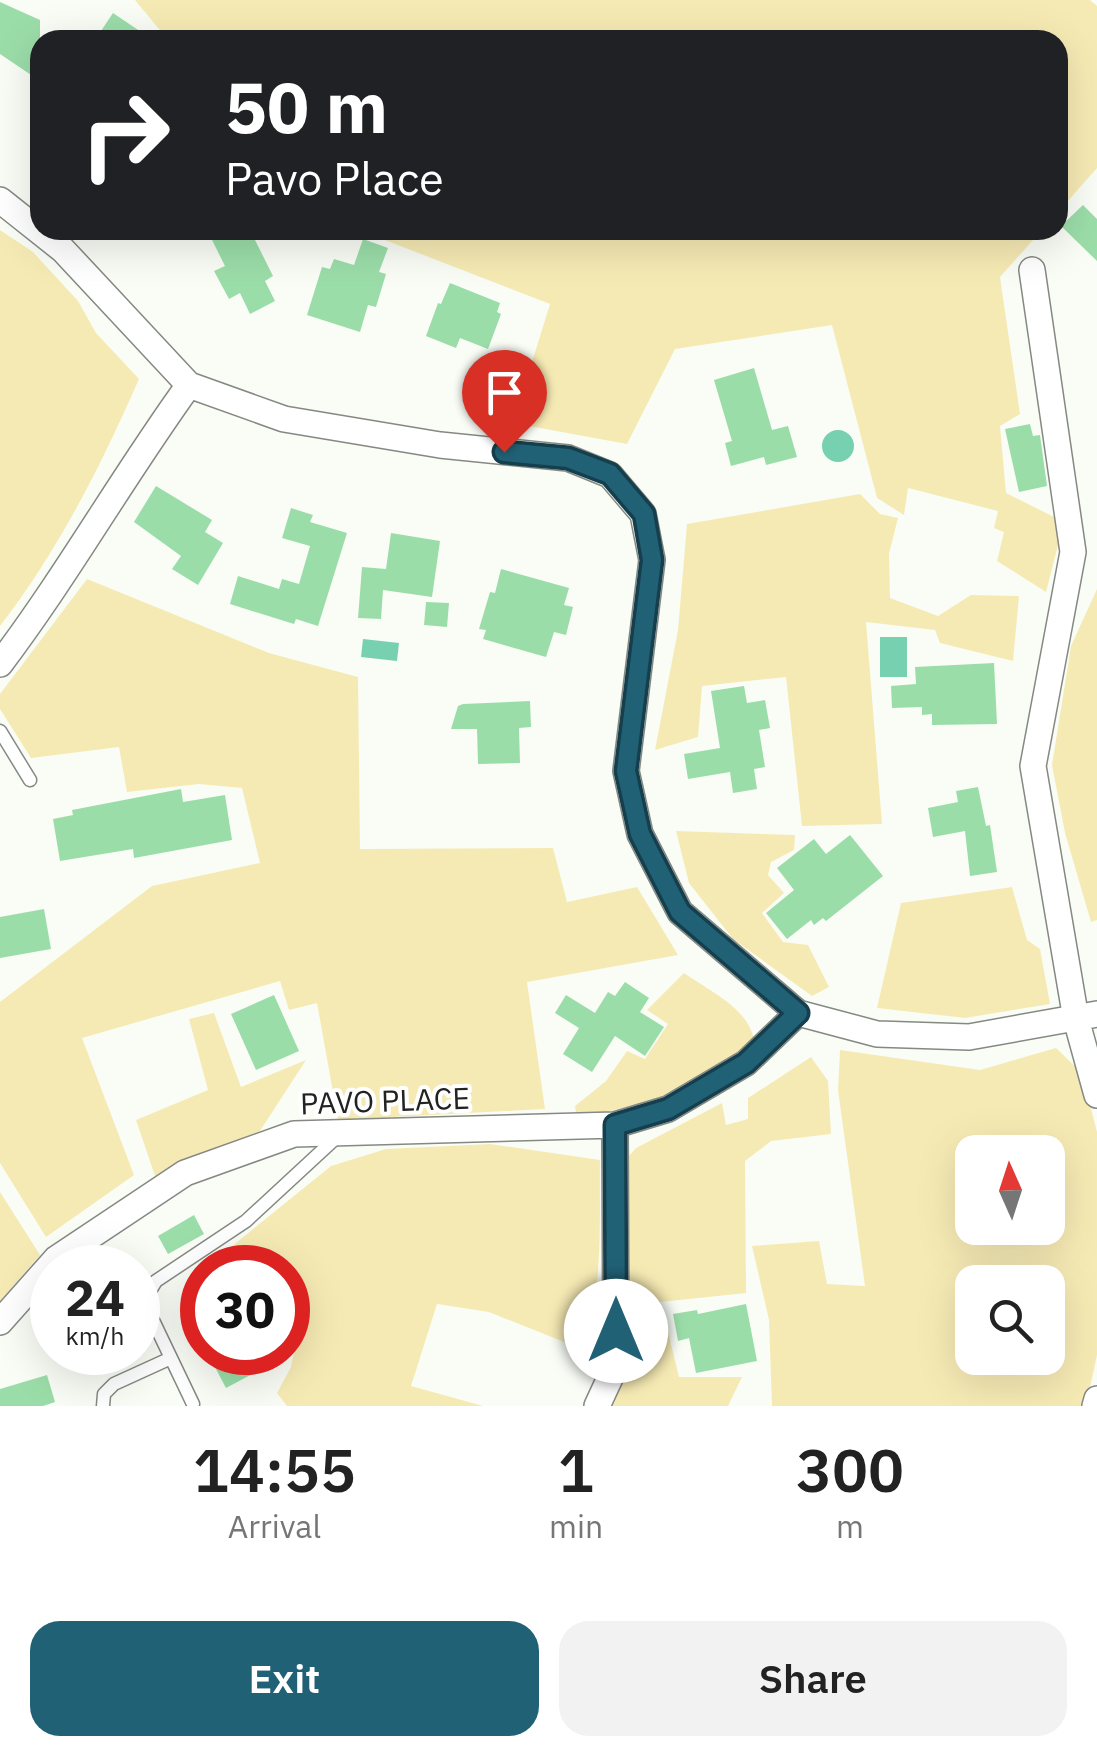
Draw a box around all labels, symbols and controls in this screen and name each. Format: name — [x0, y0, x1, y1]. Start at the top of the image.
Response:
text: 50 m — [225, 61, 388, 152]
icon: right — [60, 70, 190, 200]
text: Pavo Place — [225, 149, 444, 207]
pin — [462, 350, 547, 453]
icon: arrive — [477, 365, 532, 420]
street label: PAVO PLACE — [299, 1078, 471, 1122]
north arrow — [955, 1135, 1065, 1245]
map controls — [955, 1135, 1065, 1375]
speed limit sign: 30 — [180, 1245, 310, 1375]
text: 24 — [65, 1265, 125, 1330]
button: search — [955, 1265, 1065, 1375]
position arrow — [564, 1279, 668, 1383]
text: km/h — [66, 1319, 124, 1352]
text: 14:55 — [193, 1430, 356, 1509]
text: 1 — [558, 1430, 594, 1509]
text: 300 — [796, 1430, 904, 1509]
text: Arrival — [228, 1505, 321, 1547]
text: min — [549, 1505, 603, 1547]
text: m — [836, 1505, 864, 1547]
button: Exit — [30, 1621, 539, 1736]
button: Share — [559, 1621, 1067, 1736]

